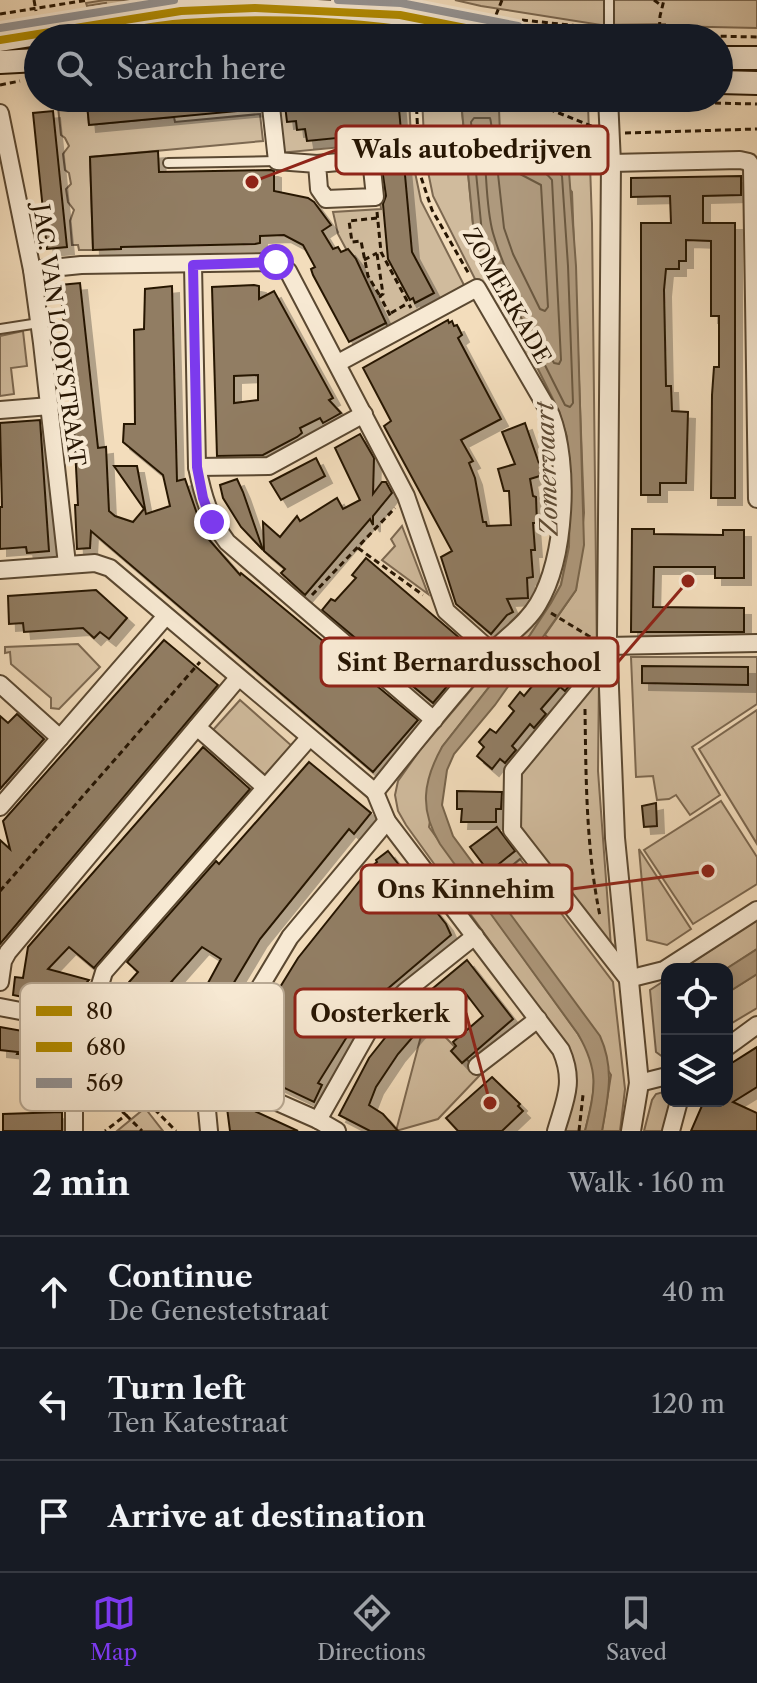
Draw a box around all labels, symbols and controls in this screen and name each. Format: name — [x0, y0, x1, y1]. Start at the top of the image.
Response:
search box — [24, 24, 733, 112]
icon: search — [52, 46, 96, 90]
text: Search here — [116, 50, 286, 87]
callout: Wals autobedrijven — [336, 126, 608, 174]
text: Wals autobedrijven — [351, 135, 592, 164]
street label: JAC. VAN LOOYSTRAAT — [27, 199, 91, 468]
street label: ZOMERKADE — [457, 223, 557, 369]
route start — [258, 244, 294, 280]
water label: Zomervaart — [530, 400, 564, 538]
route end — [194, 504, 230, 540]
callout: Sint Bernardusschool — [321, 638, 618, 686]
text: Sint Bernardusschool — [337, 648, 601, 677]
callout: Ons Kinnehim — [361, 865, 572, 913]
text: Ons Kinnehim — [377, 875, 555, 904]
map controls — [661, 963, 733, 1107]
button: locate — [661, 963, 733, 1035]
legend — [20, 983, 284, 1111]
callout: Oosterkerk — [295, 989, 466, 1037]
text: 80 — [86, 998, 113, 1025]
text: Oosterkerk — [310, 999, 451, 1028]
text: 680 — [86, 1034, 126, 1061]
button: layers — [661, 1035, 733, 1107]
text: 569 — [86, 1070, 124, 1097]
text: 2 min — [32, 1162, 130, 1204]
text: Walk · 160 m — [568, 1167, 725, 1199]
text: Continue — [108, 1258, 253, 1295]
icon: ahead — [32, 1270, 76, 1314]
text: 40 m — [662, 1276, 725, 1308]
text: De Genestetstraat — [108, 1295, 329, 1327]
text: Turn left — [108, 1370, 245, 1407]
icon: left — [32, 1382, 76, 1426]
text: 120 m — [651, 1388, 725, 1420]
text: Ten Katestraat — [108, 1407, 288, 1439]
icon: arrive — [32, 1494, 76, 1538]
text: Arrive at destination — [108, 1498, 426, 1535]
tab: Map — [90, 1591, 137, 1666]
tab: Directions — [317, 1591, 426, 1666]
tab: Saved — [606, 1591, 667, 1666]

